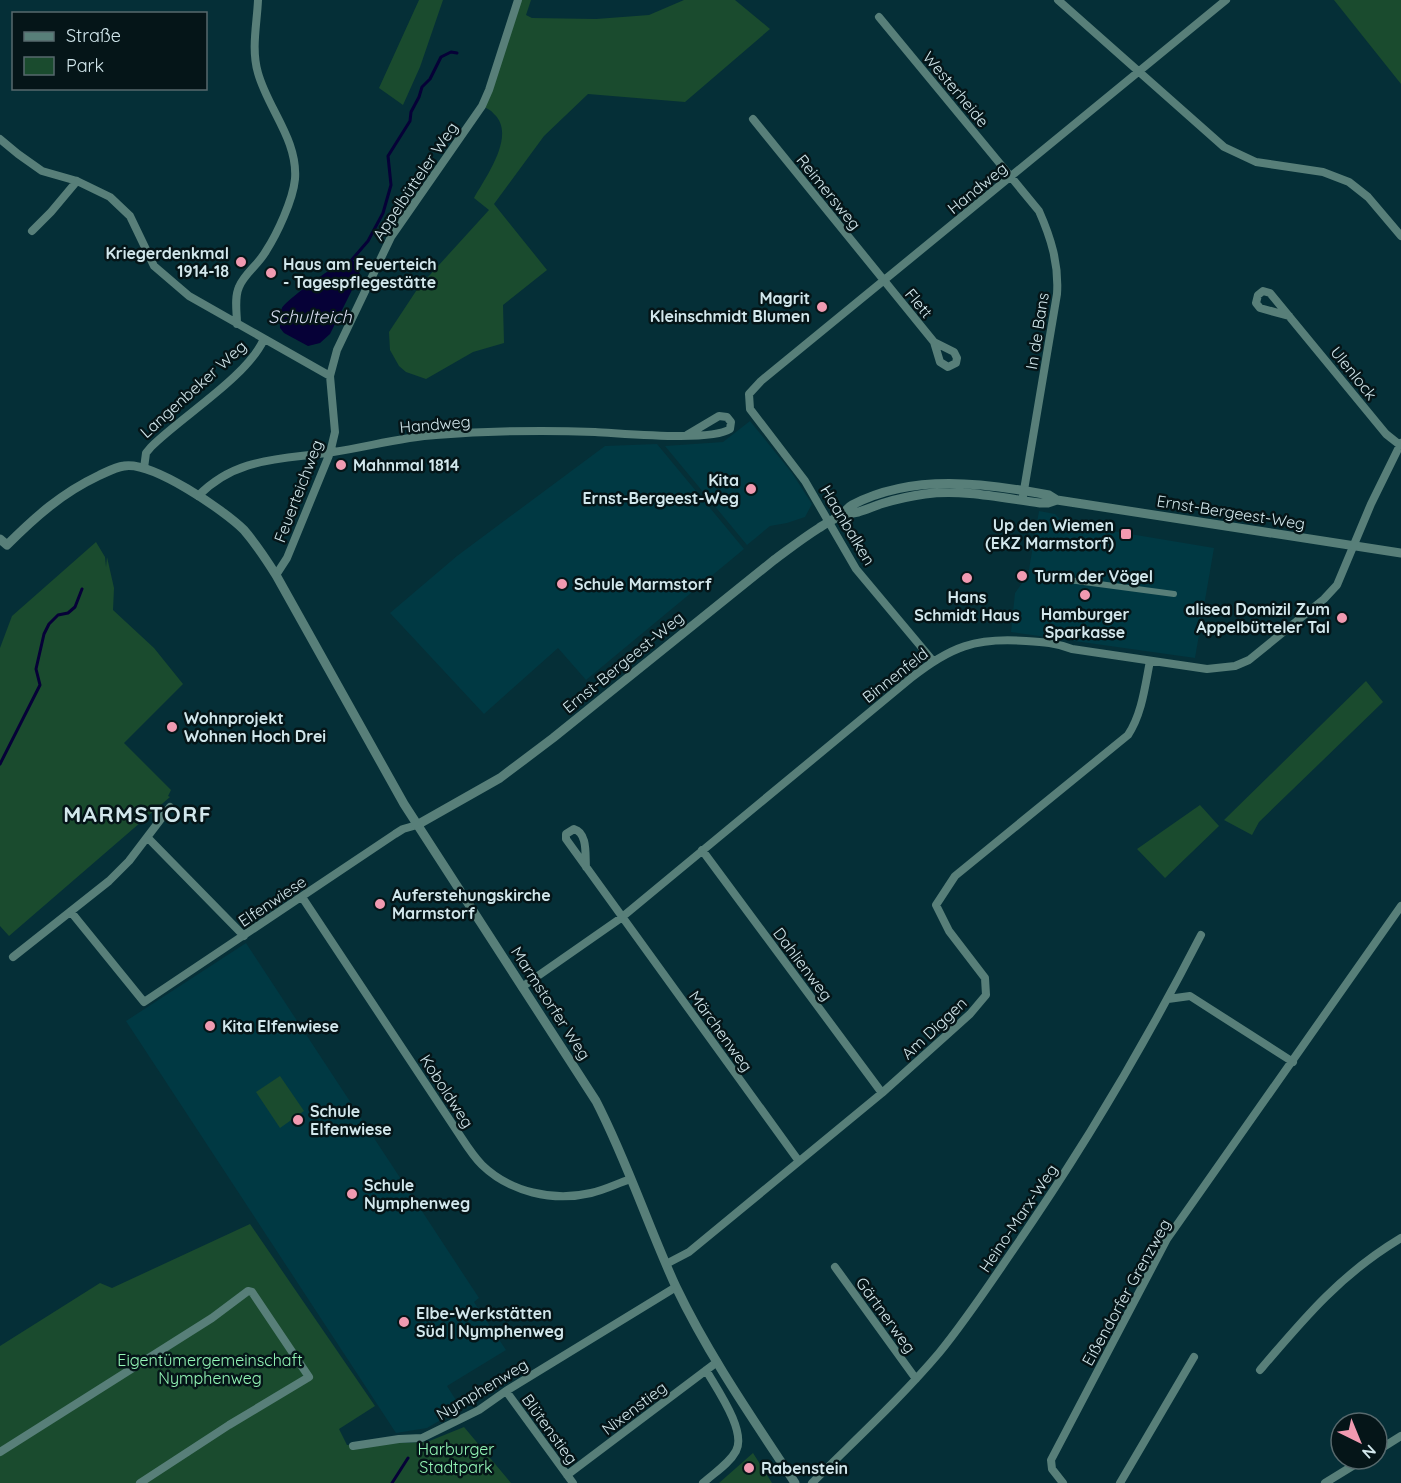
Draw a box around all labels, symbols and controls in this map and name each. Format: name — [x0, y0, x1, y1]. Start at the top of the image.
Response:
legend — [12, 12, 207, 90]
text: Straße — [66, 24, 121, 47]
street label: Westerheide — [919, 47, 993, 131]
text: Park — [66, 54, 104, 77]
street label: Appelbütteler Weg — [368, 118, 462, 244]
street label: Reimersweg — [792, 150, 866, 234]
street label: Handweg — [943, 158, 1011, 218]
place label: Kriegerdenkmal 1914-18 — [105, 243, 229, 281]
place label: Haus am Feuerteich - Tagespflegestätte — [283, 254, 437, 292]
marker: Kriegerdenkmal 1914-18 — [234, 255, 248, 269]
marker: Haus am Feuerteich - Tagespflegestätte — [264, 266, 278, 280]
street label: Flett — [901, 284, 937, 322]
place label: Magrit Kleinschmidt Blumen — [650, 288, 810, 326]
street label: In de Bans — [1021, 291, 1053, 371]
marker: Magrit Kleinschmidt Blumen — [815, 300, 829, 314]
water label: Schulteich — [268, 305, 353, 328]
street label: Langenbeker Weg — [136, 336, 250, 442]
street label: Ulenlock — [1326, 342, 1382, 404]
street label: Handweg — [399, 411, 471, 437]
street label: Feuerteichweg — [269, 437, 327, 545]
place label: Mahnmal 1814 — [353, 455, 460, 475]
marker: Mahnmal 1814 — [334, 458, 348, 472]
place label: Kita Ernst-Bergeest-Weg — [582, 470, 739, 508]
street label: Haanbalken — [816, 481, 880, 569]
marker: Kita Ernst-Bergeest-Weg — [744, 482, 758, 496]
street label: Ernst-Bergeest-Weg — [1155, 490, 1307, 534]
place label: Up den Wiemen (EKZ Marmstorf) — [985, 515, 1114, 553]
marker: Up den Wiemen (EKZ Marmstorf) — [1119, 527, 1133, 541]
place label: Turm der Vögel — [1034, 566, 1153, 586]
marker: Turm der Vögel — [1015, 569, 1029, 583]
marker: Hans Schmidt Haus — [960, 571, 974, 585]
place label: Schule Marmstorf — [574, 574, 712, 594]
marker: Schule Marmstorf — [555, 577, 569, 591]
place label: Hans Schmidt Haus — [914, 587, 1020, 625]
marker: Hamburger Sparkasse — [1078, 588, 1092, 602]
place label: alisea Domizil Zum Appelbütteler Tal — [1185, 599, 1330, 637]
place label: Hamburger Sparkasse — [1041, 604, 1129, 642]
street label: Ernst-Bergeest-Weg — [558, 607, 688, 717]
marker: alisea Domizil Zum Appelbütteler Tal — [1335, 611, 1349, 625]
street label: Binnenfeld — [858, 643, 932, 707]
place label: Wohnprojekt Wohnen Hoch Drei — [184, 708, 326, 746]
marker: Wohnprojekt Wohnen Hoch Drei — [165, 720, 179, 734]
district label: MARMSTORF — [63, 800, 213, 828]
street label: Elfenwiese — [234, 871, 310, 931]
place label: Auferstehungskirche Marmstorf — [392, 885, 551, 923]
marker: Auferstehungskirche Marmstorf — [373, 897, 387, 911]
street label: Dahlienweg — [769, 923, 837, 1005]
street label: Marmstorfer Weg — [507, 943, 595, 1063]
street label: Märchenweg — [685, 987, 757, 1075]
street label: Am Diggen — [897, 993, 971, 1063]
place label: Kita Elfenwiese — [222, 1016, 339, 1036]
marker: Kita Elfenwiese — [203, 1019, 217, 1033]
street label: Koboldweg — [416, 1050, 478, 1132]
place label: Schule Elfenwiese — [310, 1101, 392, 1139]
marker: Schule Elfenwiese — [291, 1113, 305, 1127]
street label: Heino-Marx-Weg — [974, 1160, 1062, 1276]
place label: Schule Nymphenweg — [364, 1175, 470, 1213]
marker: Schule Nymphenweg — [345, 1187, 359, 1201]
street label: Eißendorfer Grenzweg — [1077, 1215, 1175, 1369]
street label: Gärtnerweg — [852, 1273, 920, 1357]
place label: Elbe-Werkstätten Süd | Nymphenweg — [416, 1303, 564, 1341]
marker: Elbe-Werkstätten Süd | Nymphenweg — [397, 1315, 411, 1329]
park label: Eigentümergemeinschaft Nymphenweg — [117, 1350, 303, 1388]
street label: Nymphenweg — [433, 1354, 531, 1424]
street label: Nixenstieg — [598, 1377, 670, 1439]
street label: Blütenstieg — [518, 1390, 582, 1468]
north arrow — [1329, 1411, 1389, 1471]
park label: Harburger Stadtpark — [418, 1439, 494, 1477]
text: N — [1358, 1441, 1380, 1463]
place label: Rabenstein — [761, 1458, 848, 1478]
marker: Rabenstein — [742, 1461, 756, 1475]

